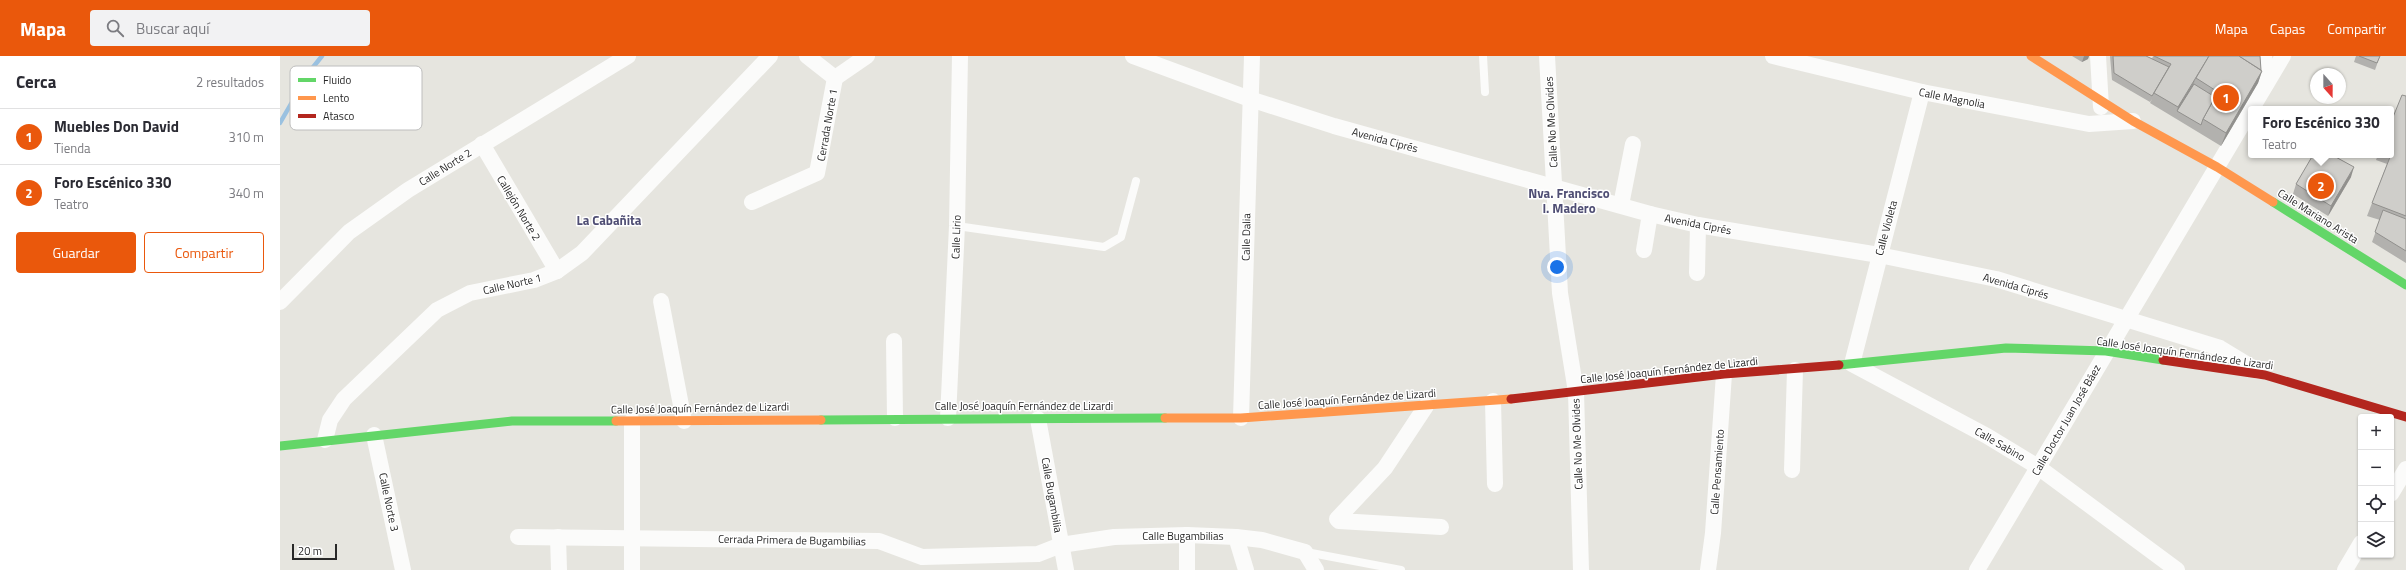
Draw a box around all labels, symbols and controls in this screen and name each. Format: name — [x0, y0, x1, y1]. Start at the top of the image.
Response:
search box — [90, 10, 370, 46]
text: Mapa — [20, 14, 66, 43]
icon: search — [104, 17, 126, 39]
text: Buscar aquí — [136, 17, 209, 40]
text: Mapa — [2215, 18, 2248, 39]
text: Capas — [2270, 18, 2305, 39]
text: Compartir — [2327, 18, 2386, 39]
legend — [290, 66, 422, 130]
north arrow — [2310, 68, 2346, 104]
text: Cerca — [16, 69, 56, 95]
text: 2 resultados — [196, 72, 264, 92]
text: Fluido — [323, 72, 351, 88]
street label: Calle No Me Olvides — [1541, 76, 1561, 168]
pin: 1 — [2213, 83, 2239, 113]
street label: Calle Magnolia — [1918, 84, 1987, 112]
street label: Cerrada Norte 1 — [813, 88, 841, 162]
text: Lento — [323, 90, 350, 106]
popup — [2248, 106, 2394, 158]
text: Atasco — [323, 108, 355, 124]
text: Foro Escénico 330 — [2262, 111, 2380, 134]
text: Muebles Don David — [54, 115, 179, 138]
street label: Avenida Ciprés — [1350, 124, 1420, 156]
text: 1 — [25, 127, 33, 147]
text: 310 m — [228, 127, 264, 147]
text: Teatro — [2262, 134, 2297, 154]
text: Tienda — [54, 138, 91, 158]
street label: Calle Norte 2 — [416, 144, 474, 190]
text: Foro Escénico 330 — [54, 171, 172, 194]
pin: 2 — [2308, 171, 2334, 201]
street label: Callejón Norte 2 — [493, 172, 545, 244]
text: 2 — [25, 183, 33, 203]
text: 340 m — [228, 183, 264, 203]
district label: Nva. Francisco I. Madero — [1528, 183, 1610, 218]
street label: Calle Mariano Arista — [2275, 185, 2362, 248]
text: Teatro — [54, 194, 89, 214]
street label: Calle Violeta — [1871, 198, 1901, 257]
district label: La Cabañita — [577, 210, 642, 230]
street label: Avenida Ciprés — [1663, 210, 1733, 238]
street label: Calle Dalia — [1238, 213, 1254, 261]
street label: Calle Lirio — [947, 214, 965, 259]
button: Guardar — [16, 232, 136, 273]
button: Compartir — [144, 232, 264, 273]
your location — [1547, 257, 1567, 277]
street label: Avenida Ciprés — [1981, 269, 2051, 303]
street label: Calle Norte 1 — [481, 270, 543, 298]
street label: Calle José Joaquín Fernández de Lizardi — [2096, 333, 2274, 373]
street label: Calle José Joaquín Fernández de Lizardi — [1579, 353, 1759, 387]
street label: Calle Doctor Juan José Báez — [2028, 361, 2104, 479]
street label: Calle José Joaquín Fernández de Lizardi — [1257, 385, 1437, 413]
street label: Calle José Joaquín Fernández de Lizardi — [611, 398, 789, 418]
street label: Calle José Joaquín Fernández de Lizardi — [935, 398, 1113, 414]
street label: Calle No Me Olvides — [1567, 398, 1587, 490]
map controls — [2358, 414, 2394, 558]
button: + — [2358, 414, 2394, 450]
street label: Calle Sabino — [1972, 423, 2028, 465]
street label: Calle Pensamiento — [1706, 428, 1728, 515]
button: − — [2358, 450, 2394, 486]
street label: Calle Bugambilia — [1038, 456, 1067, 534]
street label: Calle Norte 3 — [375, 471, 403, 533]
button: locate — [2358, 486, 2394, 522]
button: layers — [2358, 522, 2394, 558]
street label: Calle Bugambilias — [1142, 528, 1224, 544]
street label: Cerrada Primera de Bugambilias — [718, 531, 866, 549]
scale bar — [292, 542, 337, 561]
text: 20 m — [298, 543, 322, 559]

